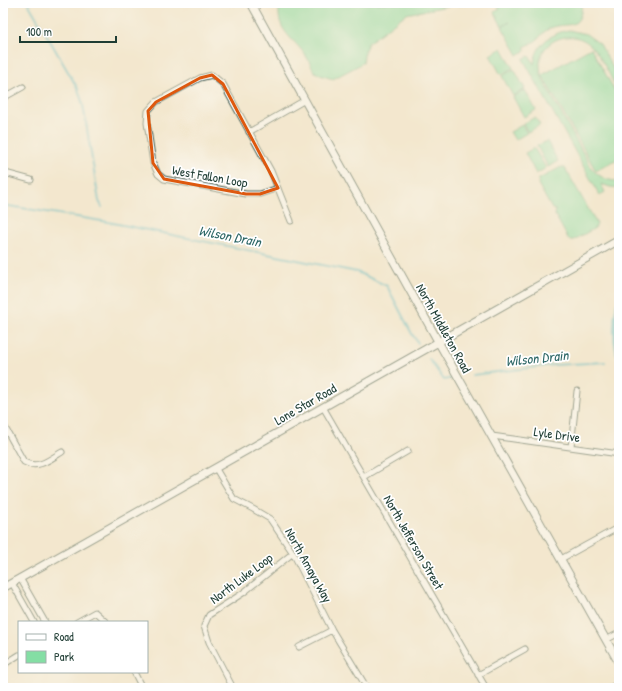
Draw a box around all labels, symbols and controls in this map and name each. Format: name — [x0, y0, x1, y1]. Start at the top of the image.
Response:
scale bar — [20, 18, 116, 44]
text: 100 m — [26, 23, 52, 40]
street label: West Fallon Loop — [171, 161, 250, 192]
water label: Wilson Drain — [197, 220, 264, 251]
street label: North Middleton Road — [412, 280, 476, 376]
water label: Wilson Drain — [505, 345, 571, 370]
street label: Lone Star Road — [271, 379, 339, 429]
street label: Lyle Drive — [533, 422, 581, 446]
street label: North Jefferson Street — [380, 491, 449, 593]
street label: North Amaya Way — [281, 525, 337, 606]
street label: North Luke Loop — [206, 548, 277, 608]
legend — [18, 621, 148, 673]
text: Road — [54, 628, 74, 645]
text: Park — [54, 648, 74, 665]

